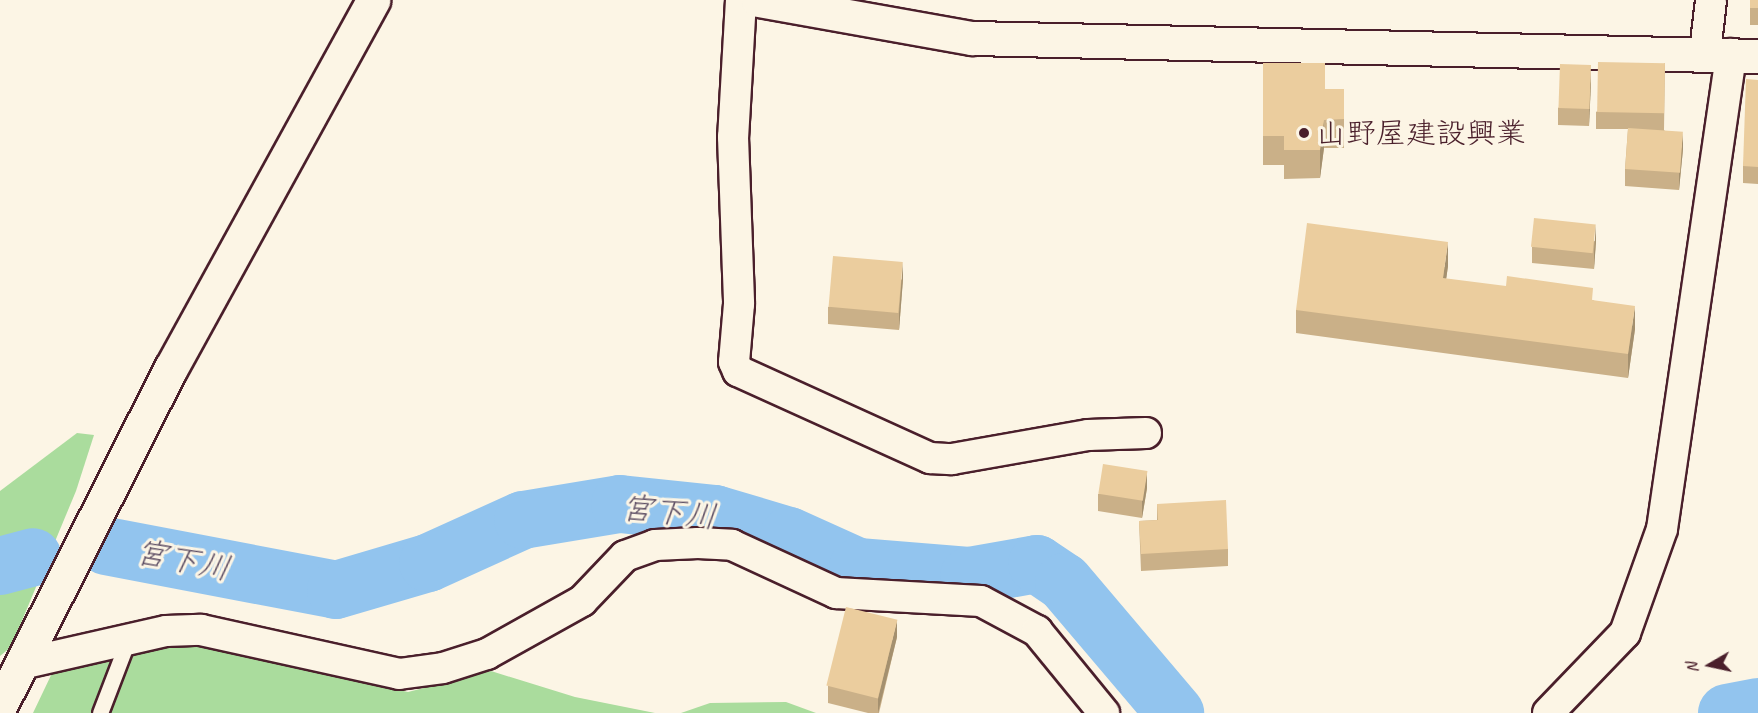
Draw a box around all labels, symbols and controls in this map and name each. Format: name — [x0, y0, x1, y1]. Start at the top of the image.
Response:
place label: 山野屋建設興業 — [1316, 115, 1526, 151]
marker: 山野屋建設興業 — [1297, 126, 1311, 140]
water label: 宮下川 — [619, 489, 719, 537]
water label: 宮下川 — [132, 533, 234, 589]
north arrow — [1680, 635, 1740, 695]
text: N — [1682, 661, 1703, 674]

